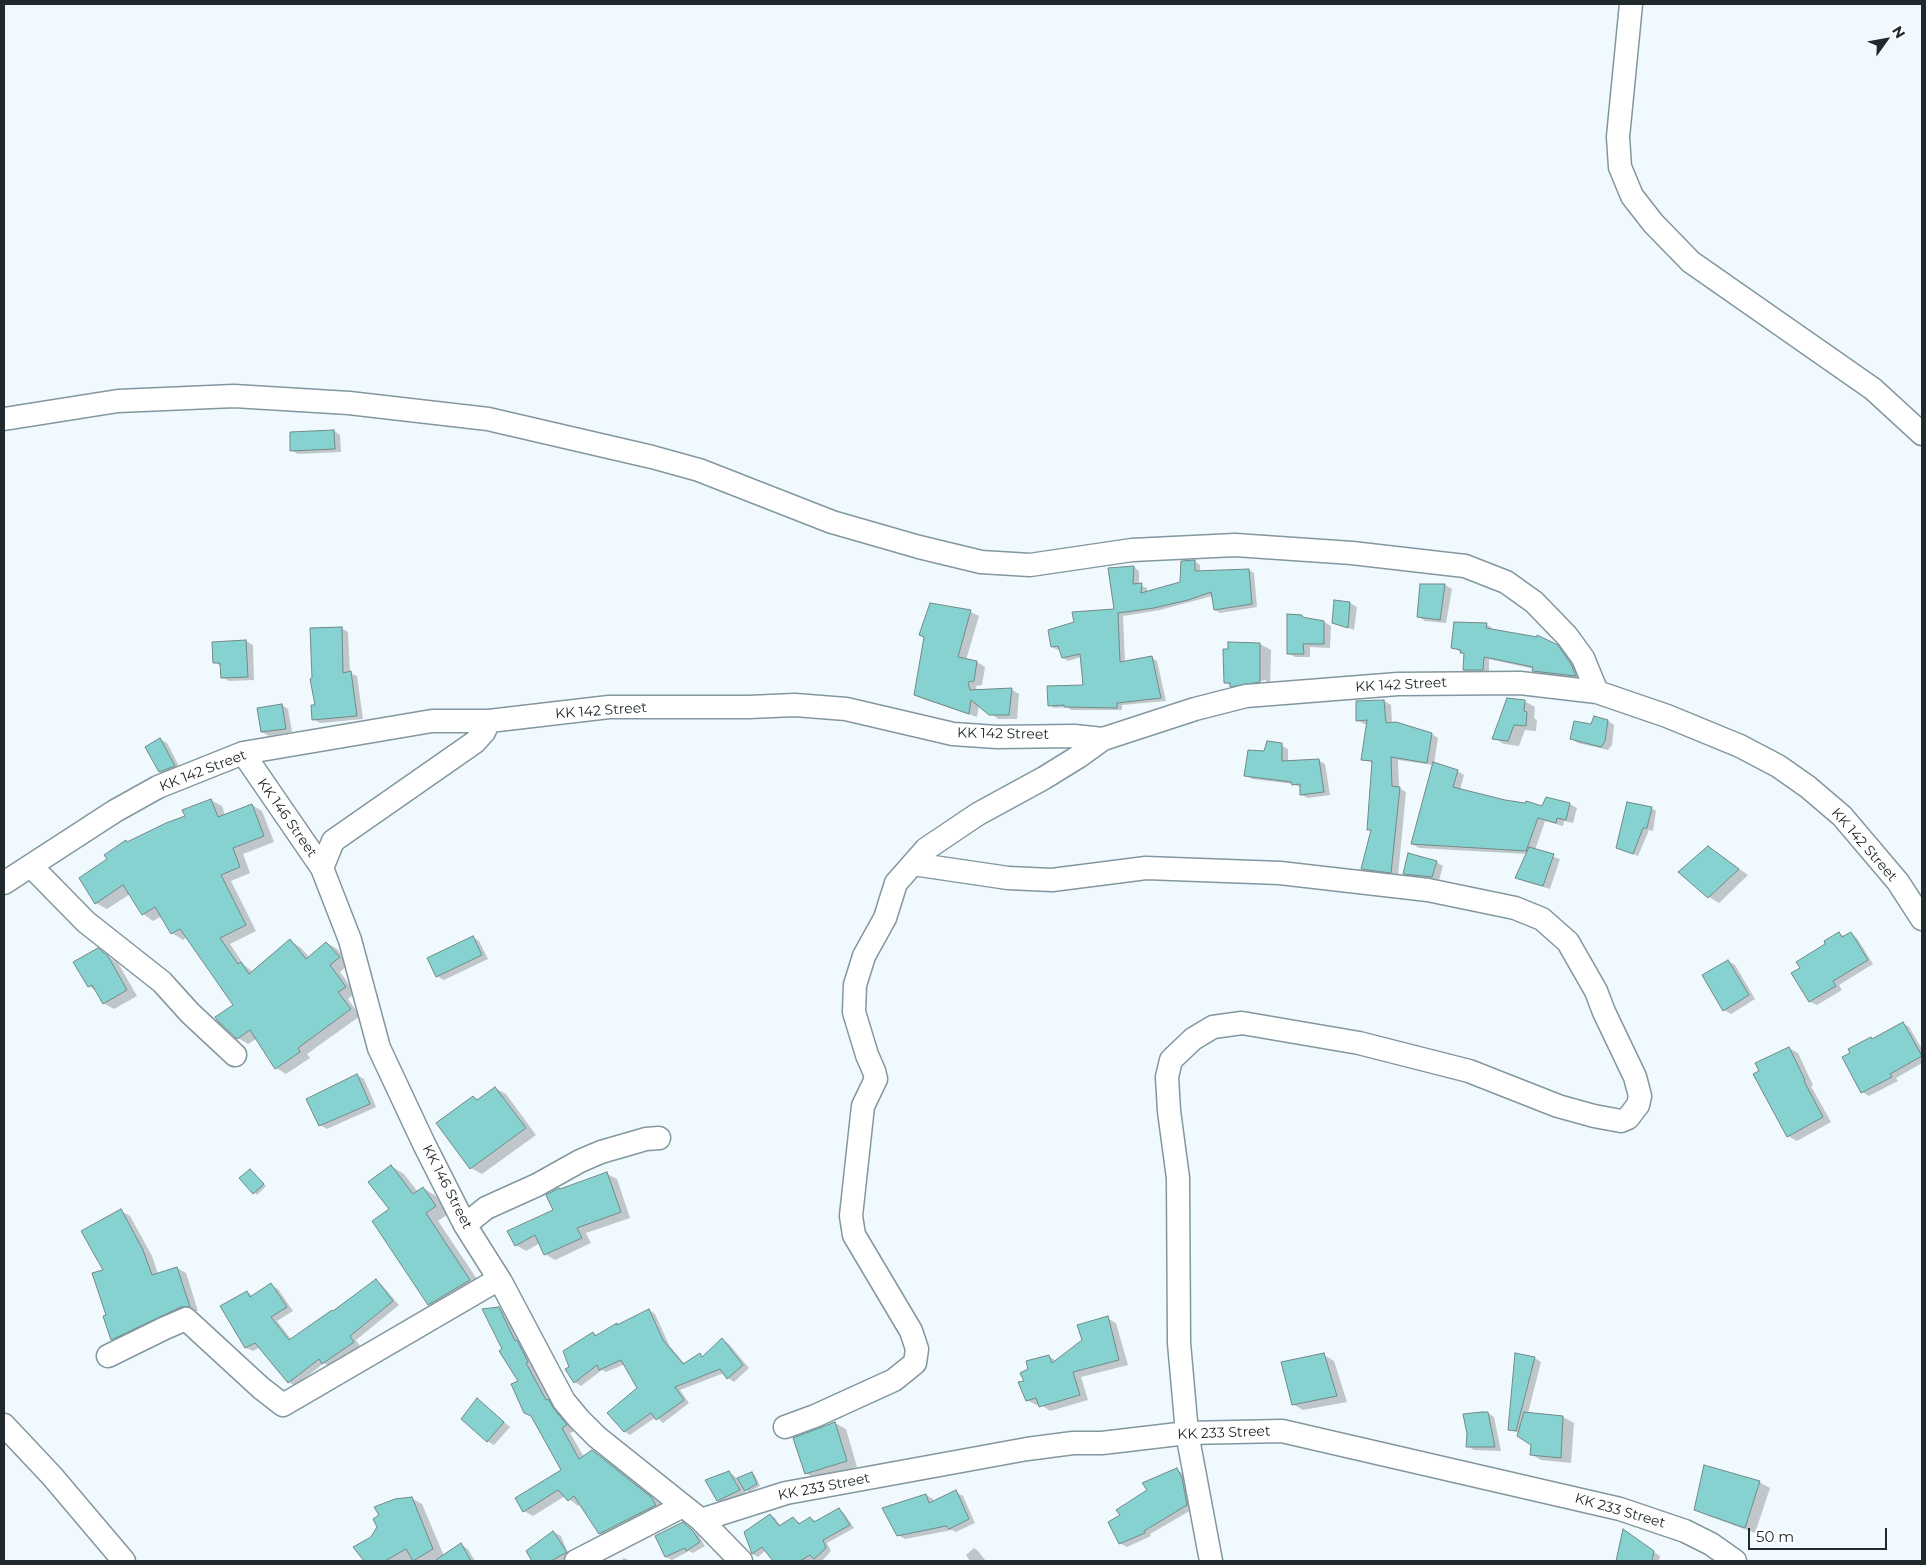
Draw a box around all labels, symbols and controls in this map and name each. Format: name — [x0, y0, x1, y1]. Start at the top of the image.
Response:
north arrow — [1861, 15, 1911, 65]
text: N — [1888, 22, 1909, 42]
street label: KK 142 Street — [1355, 674, 1447, 696]
street label: KK 142 Street — [555, 699, 647, 723]
street label: KK 142 Street — [957, 725, 1049, 743]
street label: KK 142 Street — [157, 747, 249, 795]
street label: KK 146 Street — [254, 775, 320, 861]
street label: KK 142 Street — [1828, 805, 1900, 885]
street label: KK 146 Street — [419, 1142, 475, 1232]
street label: KK 233 Street — [1177, 1423, 1271, 1443]
street label: KK 233 Street — [777, 1470, 871, 1504]
street label: KK 233 Street — [1573, 1490, 1667, 1532]
scale bar — [1751, 1518, 1890, 1550]
text: 50 m — [1756, 1527, 1794, 1546]

